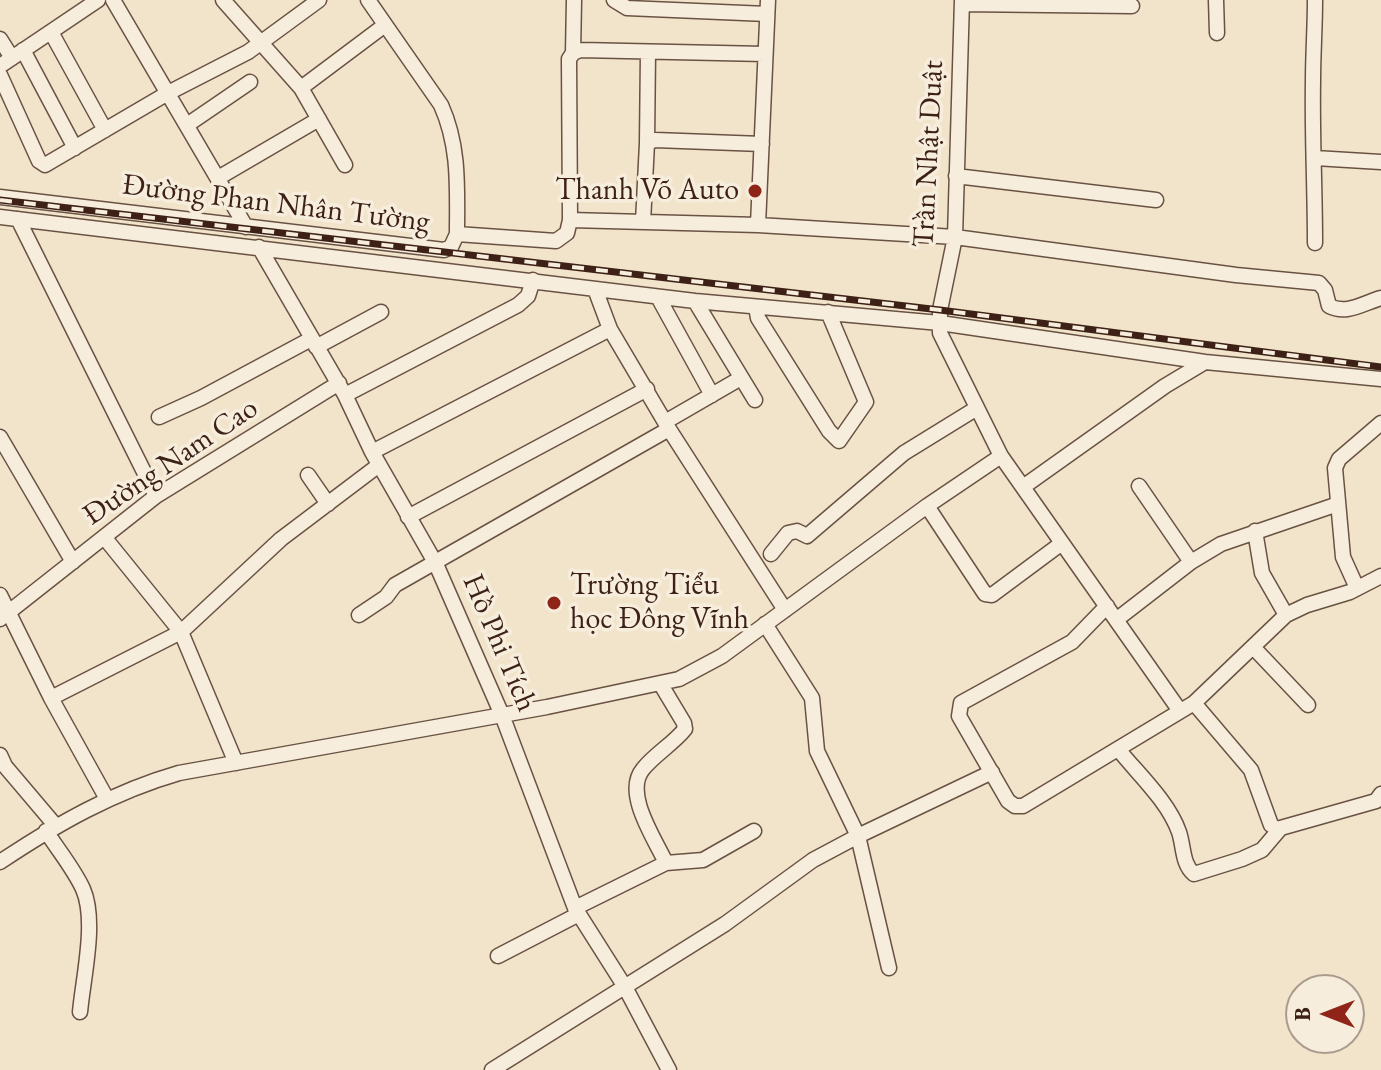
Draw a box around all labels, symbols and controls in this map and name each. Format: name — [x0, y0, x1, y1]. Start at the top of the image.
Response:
street label: Trần Nhật Duật — [906, 60, 952, 248]
street label: Đường Phan Nhân Tường — [120, 167, 432, 241]
place label: Thanh Võ Auto — [555, 173, 739, 209]
marker: Thanh Võ Auto — [746, 182, 764, 200]
street label: Đường Nam Cao — [77, 390, 265, 534]
place label: Trường Tiểu học Đông Vĩnh — [570, 568, 749, 638]
street label: Hồ Phi Tích — [454, 569, 544, 717]
marker: Trường Tiểu học Đông Vĩnh — [545, 594, 563, 612]
north arrow — [1285, 974, 1365, 1054]
text: B — [1288, 1007, 1317, 1021]

